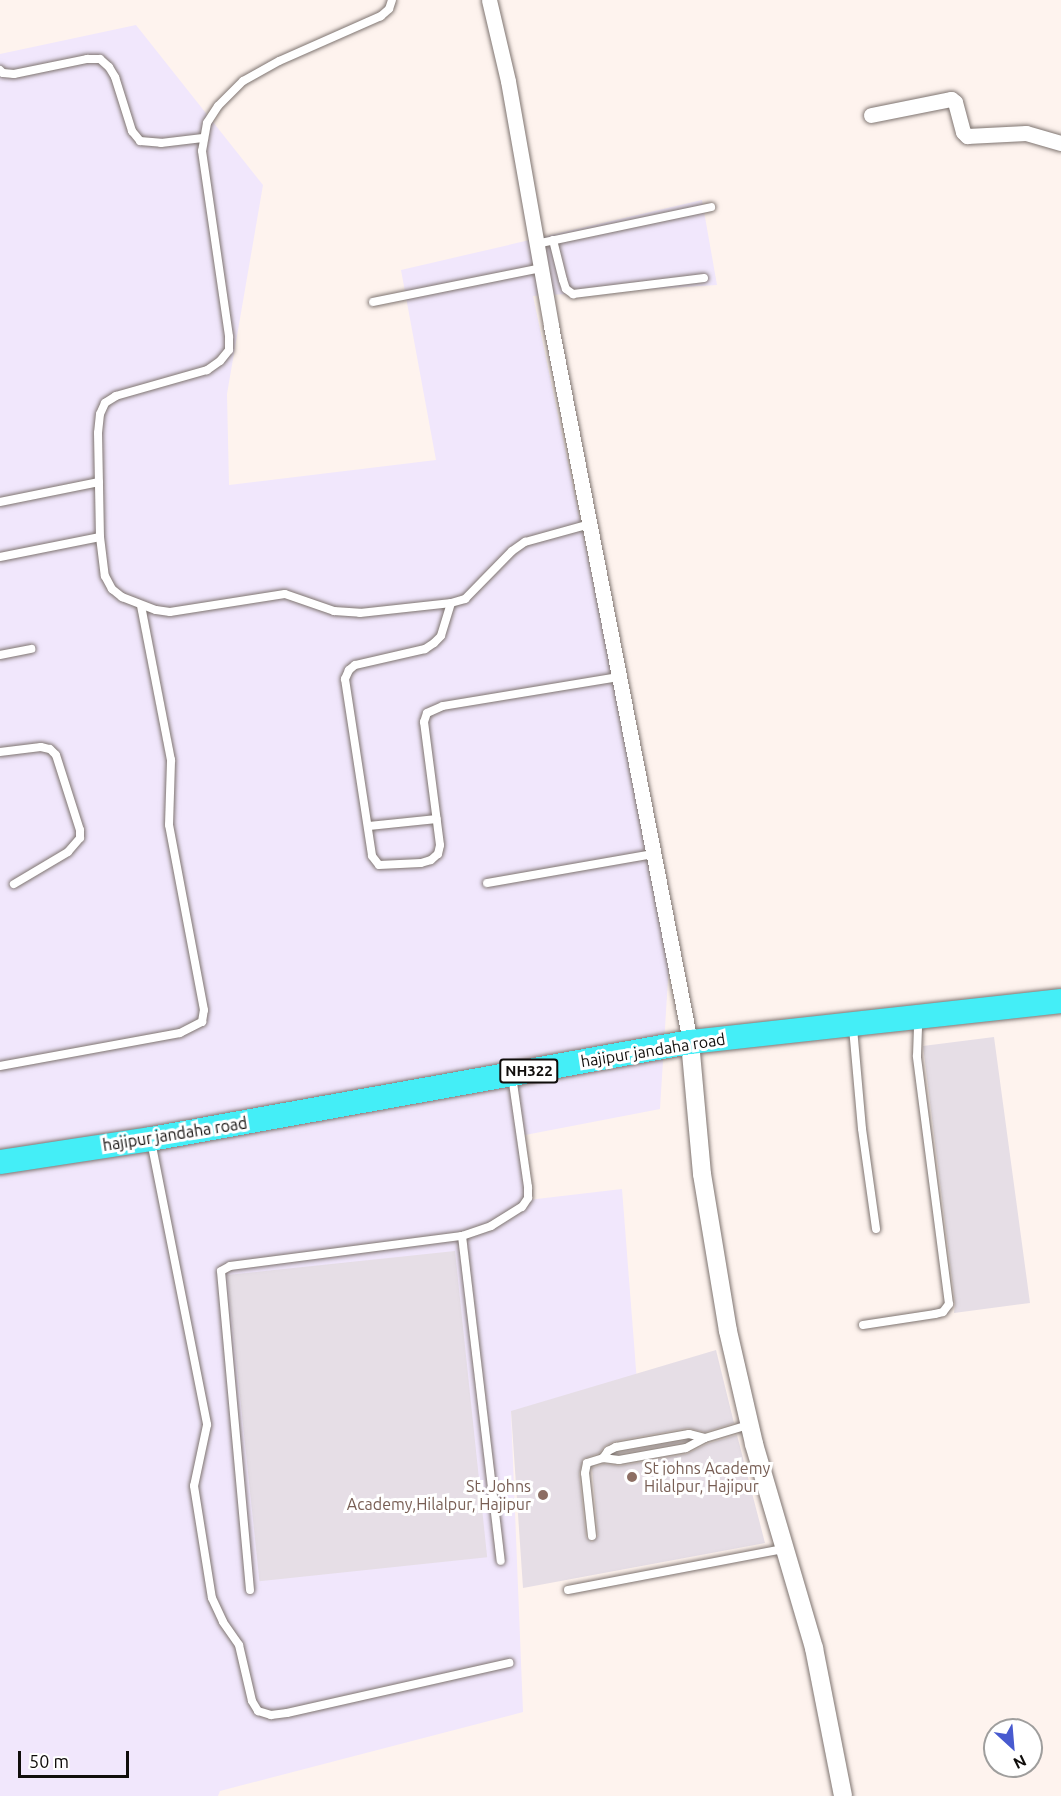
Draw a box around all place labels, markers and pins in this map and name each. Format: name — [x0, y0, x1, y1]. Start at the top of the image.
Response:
place label: St johns Academy Hilalpur, Hajipur — [644, 1458, 770, 1496]
marker: St johns Academy Hilalpur, Hajipur — [625, 1470, 639, 1484]
place label: St. Johns Academy,Hilalpur, Hajipur — [347, 1476, 531, 1514]
marker: St. Johns Academy,Hilalpur, Hajipur — [536, 1488, 550, 1502]

